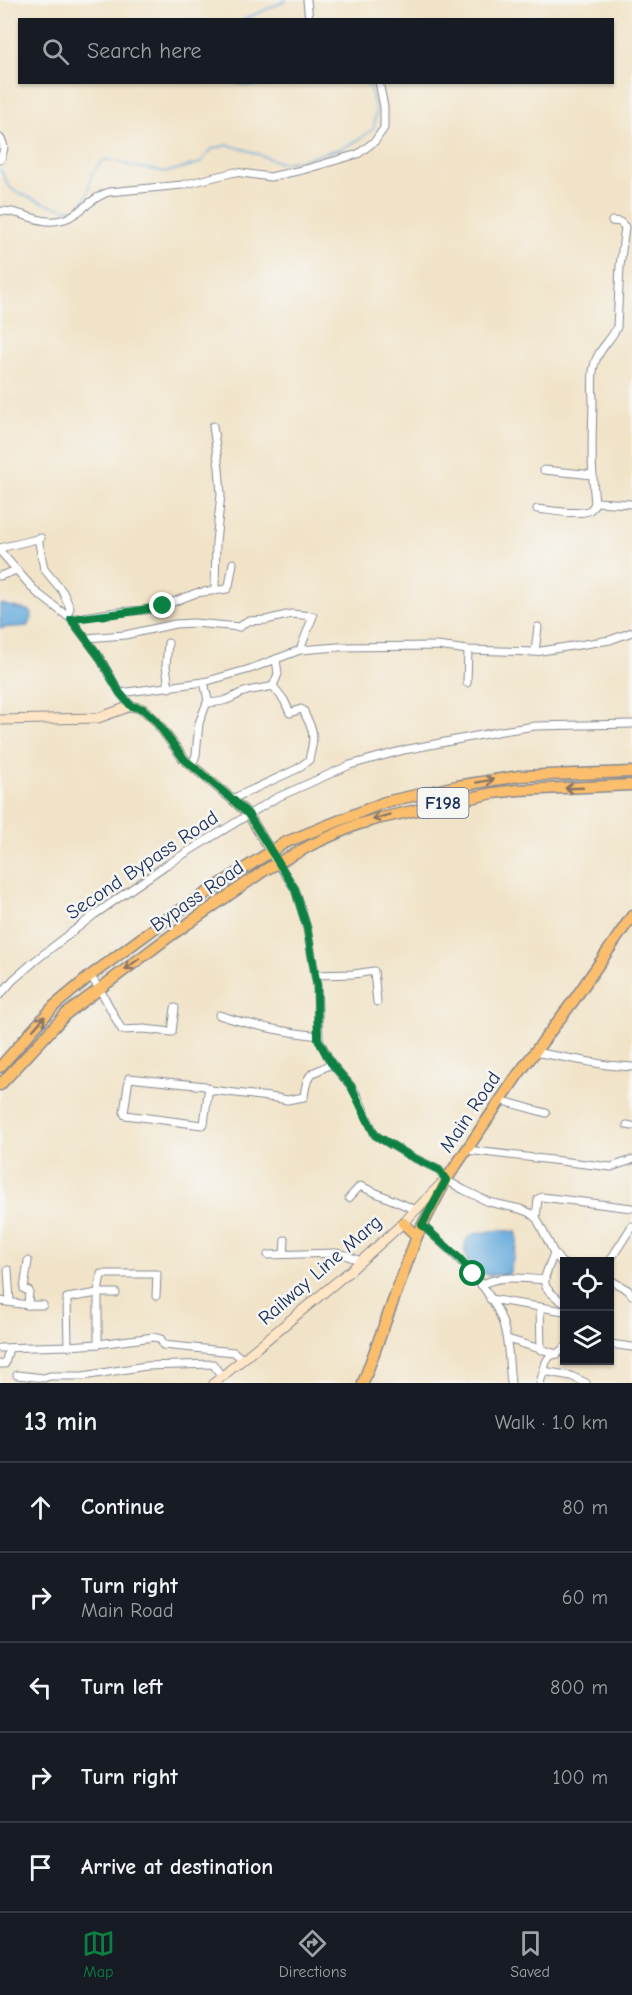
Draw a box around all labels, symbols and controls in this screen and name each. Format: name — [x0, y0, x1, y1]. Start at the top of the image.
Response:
search box — [18, 18, 614, 84]
icon: search — [39, 35, 72, 68]
text: Search here — [87, 38, 202, 64]
route end — [149, 592, 175, 618]
one-way arrow — [475, 775, 495, 786]
one-way arrow — [564, 782, 584, 793]
road number: F198 — [418, 788, 468, 818]
street label: Second Bypass Road — [61, 805, 223, 925]
one-way arrow — [372, 812, 391, 823]
street label: Bypass Road — [146, 855, 248, 937]
one-way arrow — [125, 958, 141, 971]
one-way arrow — [32, 1015, 46, 1030]
street label: Main Road — [435, 1067, 505, 1157]
street label: Railway Line Marg — [254, 1210, 386, 1330]
map controls — [560, 1257, 614, 1365]
button: locate — [560, 1257, 614, 1311]
route start — [459, 1260, 485, 1286]
button: layers — [560, 1311, 614, 1365]
text: 13 min — [24, 1407, 97, 1437]
text: Walk · 1.0 km — [495, 1411, 608, 1434]
icon: ahead — [24, 1491, 57, 1524]
text: Continue — [81, 1494, 164, 1520]
text: 80 m — [562, 1496, 608, 1519]
text: Turn right — [81, 1573, 178, 1599]
icon: right — [24, 1581, 57, 1614]
text: 60 m — [562, 1586, 608, 1609]
text: Main Road — [81, 1599, 174, 1622]
icon: left — [24, 1671, 57, 1704]
text: Turn left — [81, 1674, 163, 1700]
text: 800 m — [550, 1676, 608, 1699]
icon: right — [24, 1761, 57, 1794]
text: Turn right — [81, 1764, 178, 1790]
text: 100 m — [553, 1766, 608, 1789]
icon: arrive — [24, 1851, 57, 1884]
text: Arrive at destination — [81, 1854, 273, 1880]
tab: Map — [82, 1927, 115, 1981]
tab: Directions — [279, 1927, 346, 1981]
tab: Saved — [510, 1927, 550, 1981]

